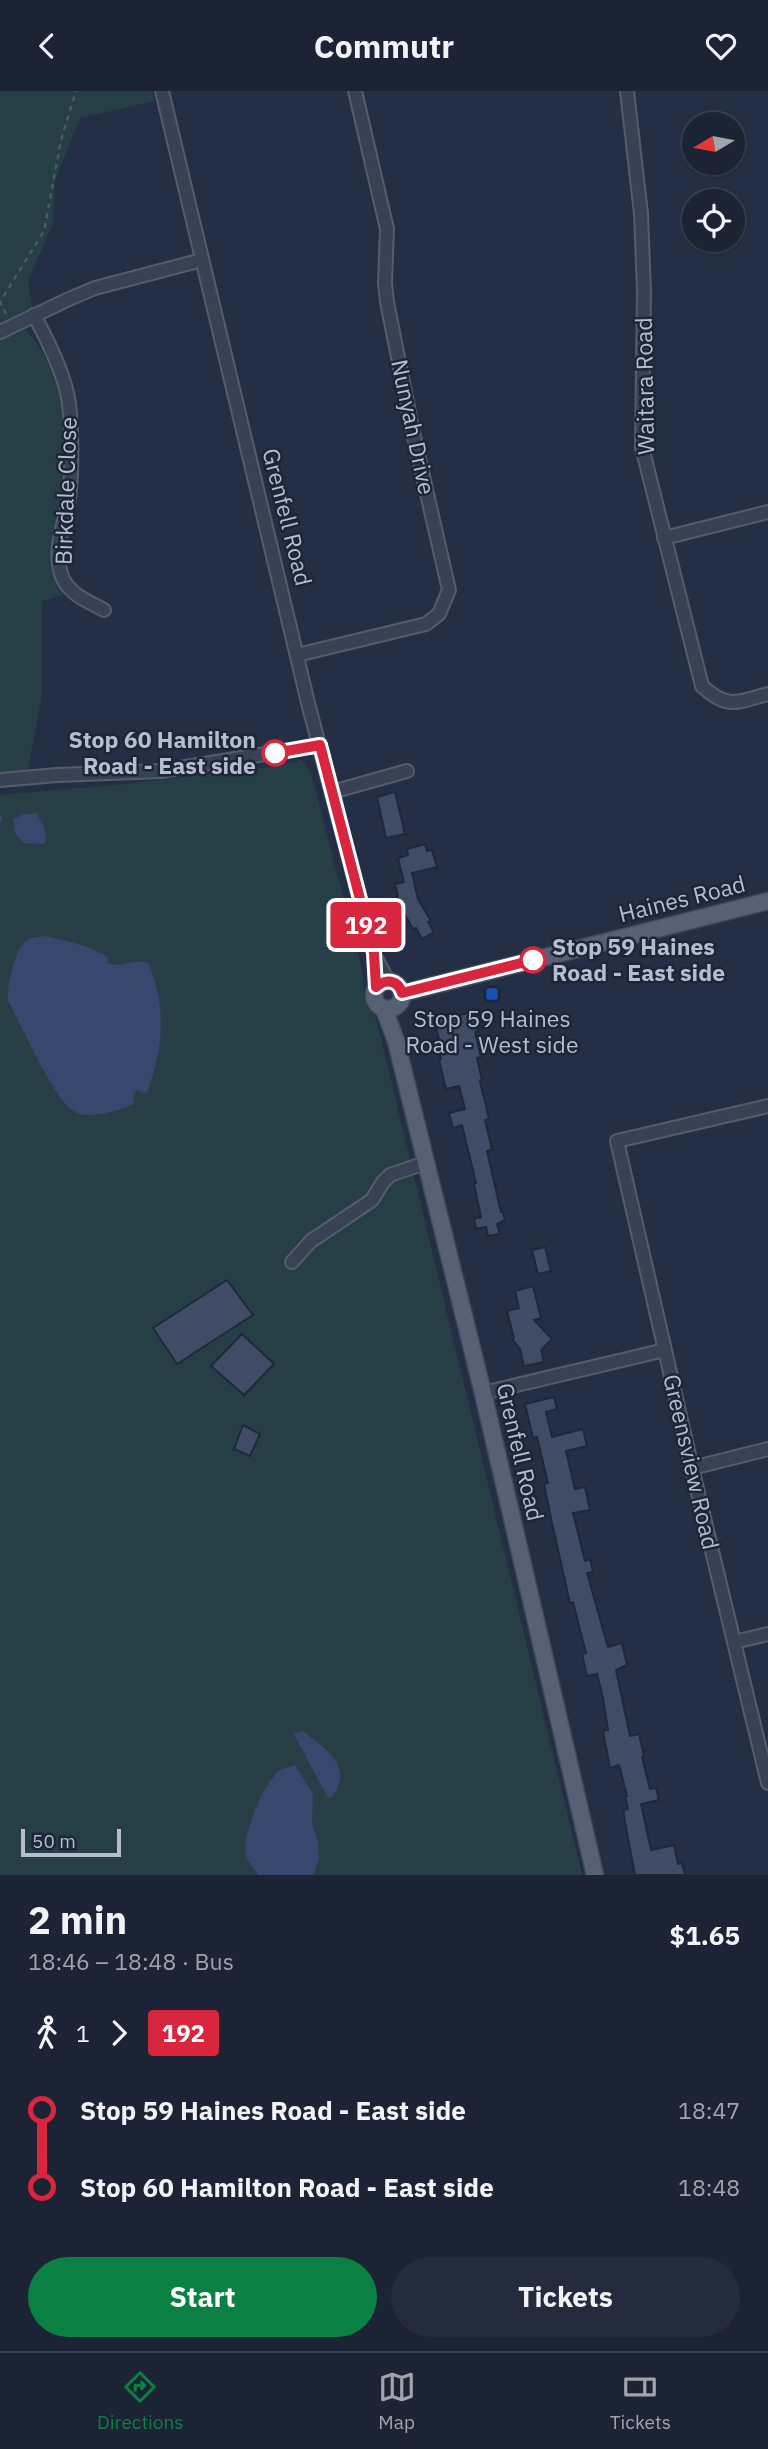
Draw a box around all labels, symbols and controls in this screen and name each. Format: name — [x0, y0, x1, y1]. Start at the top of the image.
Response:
text: Commutr — [314, 25, 454, 67]
icon: back — [28, 27, 66, 65]
icon: heart — [702, 27, 740, 65]
north arrow — [682, 112, 746, 175]
map controls — [682, 112, 745, 252]
button: locate — [682, 189, 745, 252]
street label: Waitara Road — [628, 317, 660, 455]
street label: Nunyah Drive — [385, 356, 443, 497]
street label: Birkdale Close — [47, 416, 83, 566]
street label: Grenfell Road — [256, 445, 320, 589]
place label: Stop 60 Hamilton Road - East side — [69, 724, 256, 780]
marker: Stop 60 Hamilton Road - East side — [262, 740, 288, 766]
street label: Haines Road — [615, 868, 748, 928]
line badge: 192 — [326, 902, 406, 948]
text: 192 — [344, 909, 388, 941]
place label: Stop 59 Haines Road - East side — [552, 931, 725, 987]
marker: Stop 59 Haines Road - East side — [520, 947, 546, 973]
marker: Stop 59 Haines Road - West side — [484, 986, 500, 1002]
place label: Stop 59 Haines Road - West side — [405, 1003, 579, 1059]
street label: Greensview Road — [657, 1371, 727, 1552]
street label: Grenfell Road — [491, 1380, 551, 1524]
scale bar — [21, 1826, 121, 1858]
text: 50 m — [32, 1829, 76, 1853]
text: 2 min — [28, 1895, 127, 1944]
text: $1.65 — [670, 1918, 740, 1952]
text: 18:46 – 18:48 · Bus — [28, 1946, 234, 1976]
icon: walk — [28, 2014, 66, 2052]
icon: forward — [100, 2014, 138, 2052]
text: 192 — [162, 2017, 205, 2049]
text: 1 — [76, 2018, 90, 2048]
text: Stop 59 Haines Road - East side — [80, 2093, 466, 2127]
text: 18:47 — [678, 2095, 740, 2125]
text: Stop 60 Hamilton Road - East side — [80, 2170, 494, 2204]
text: 18:48 — [678, 2172, 740, 2202]
button: Start — [28, 2257, 377, 2337]
button: Tickets — [391, 2257, 740, 2337]
tab: Directions — [97, 2368, 184, 2434]
tab: Map — [378, 2368, 416, 2434]
tab: Tickets — [610, 2368, 671, 2434]

